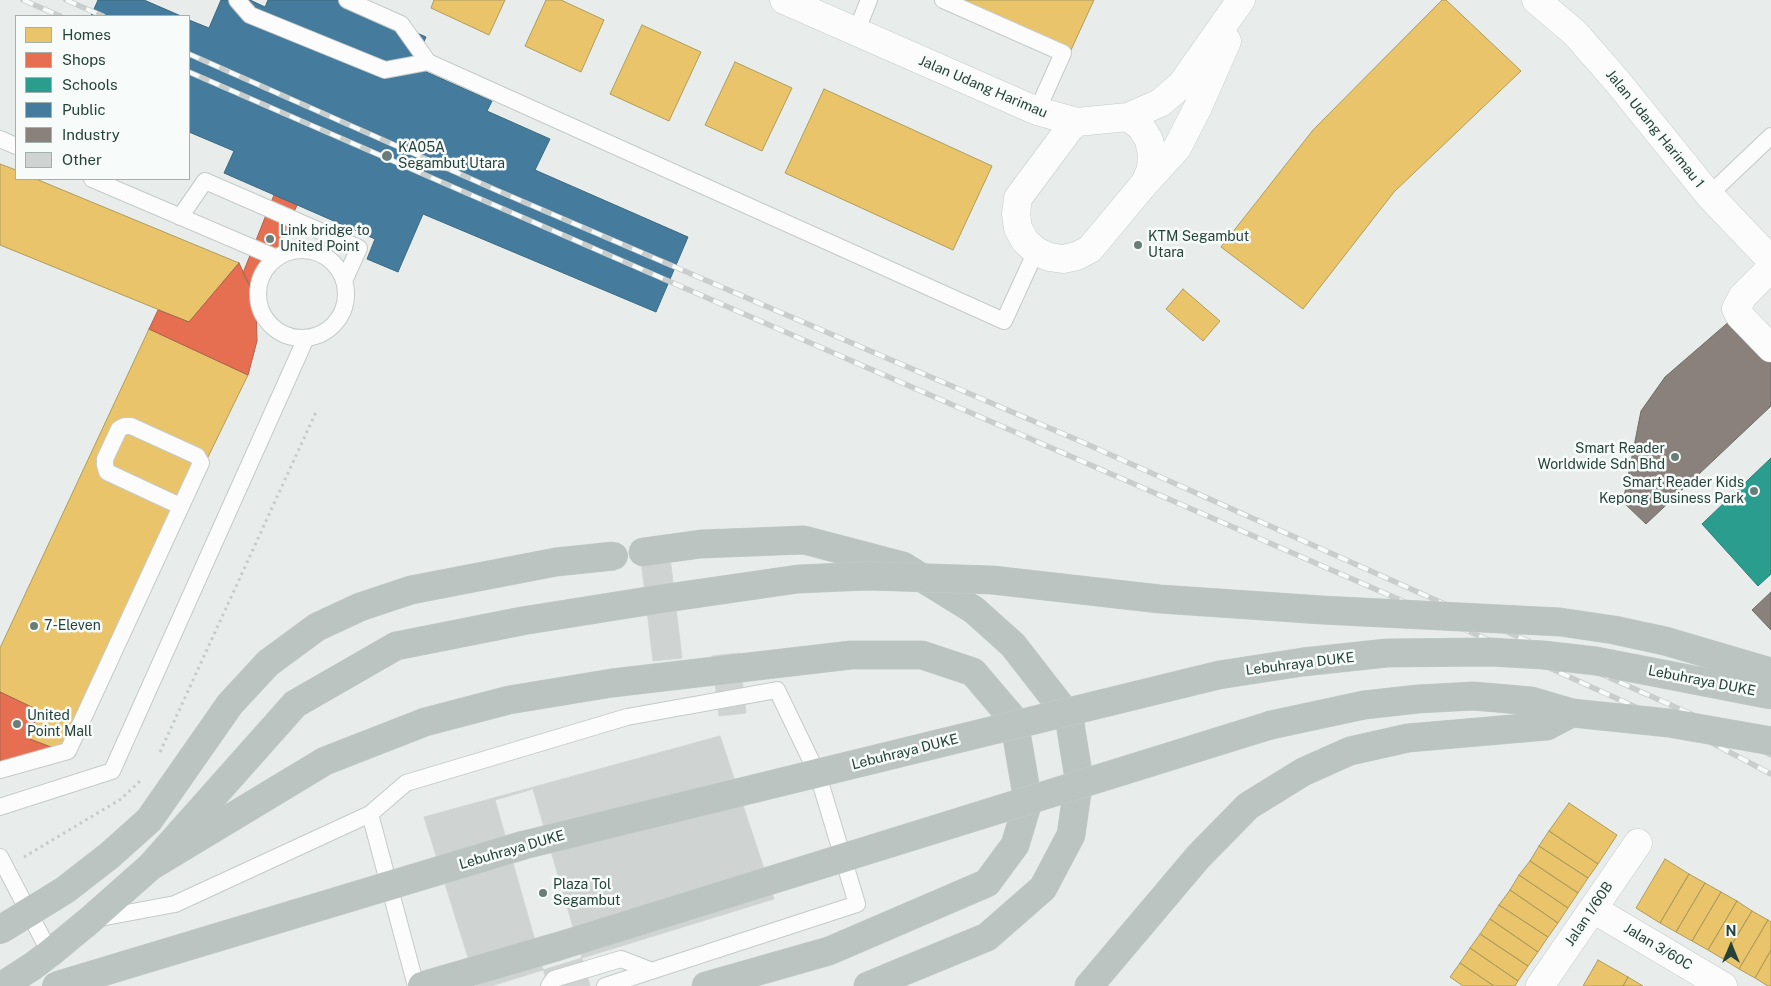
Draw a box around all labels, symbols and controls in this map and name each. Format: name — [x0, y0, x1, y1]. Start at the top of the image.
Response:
legend — [15, 15, 190, 180]
text: Homes — [62, 26, 111, 43]
text: Shops — [62, 51, 106, 68]
street label: Jalan Udang Harimau — [916, 52, 1050, 122]
street label: Jalan Udang Harimau 1 — [1602, 67, 1708, 191]
text: Schools — [62, 76, 118, 93]
text: Public — [62, 101, 106, 118]
text: Industry — [62, 126, 120, 143]
place label: KA05A Segambut Utara — [398, 140, 505, 172]
marker: KA05A Segambut Utara — [380, 149, 394, 163]
text: Other — [62, 151, 102, 168]
place label: Link bridge to United Point — [280, 223, 370, 256]
place label: KTM Segambut Utara — [1148, 229, 1249, 262]
marker: Link bridge to United Point — [264, 233, 276, 245]
marker: KTM Segambut Utara — [1132, 239, 1144, 251]
place label: Smart Reader Worldwide Sdn Bhd — [1537, 441, 1665, 474]
marker: Smart Reader Worldwide Sdn Bhd — [1669, 451, 1681, 463]
place label: Smart Reader Kids Kepong Business Park — [1599, 475, 1744, 508]
marker: Smart Reader Kids Kepong Business Park — [1748, 485, 1760, 497]
place label: 7-Eleven — [44, 618, 101, 634]
marker: 7-Eleven — [28, 620, 40, 632]
street label: Lebuhraya DUKE — [1245, 649, 1355, 679]
street label: Lebuhraya DUKE — [1647, 662, 1757, 700]
place label: United Point Mall — [27, 708, 92, 740]
marker: United Point Mall — [11, 718, 23, 730]
street label: Lebuhraya DUKE — [850, 731, 960, 773]
street label: Lebuhraya DUKE — [457, 827, 567, 873]
place label: Plaza Tol Segambut — [553, 877, 621, 910]
street label: Jalan 1/60B — [1561, 879, 1617, 949]
marker: Plaza Tol Segambut — [537, 887, 549, 899]
street label: Jalan 3/60C — [1621, 920, 1695, 974]
north arrow — [1706, 921, 1756, 971]
text: N — [1726, 923, 1736, 939]

